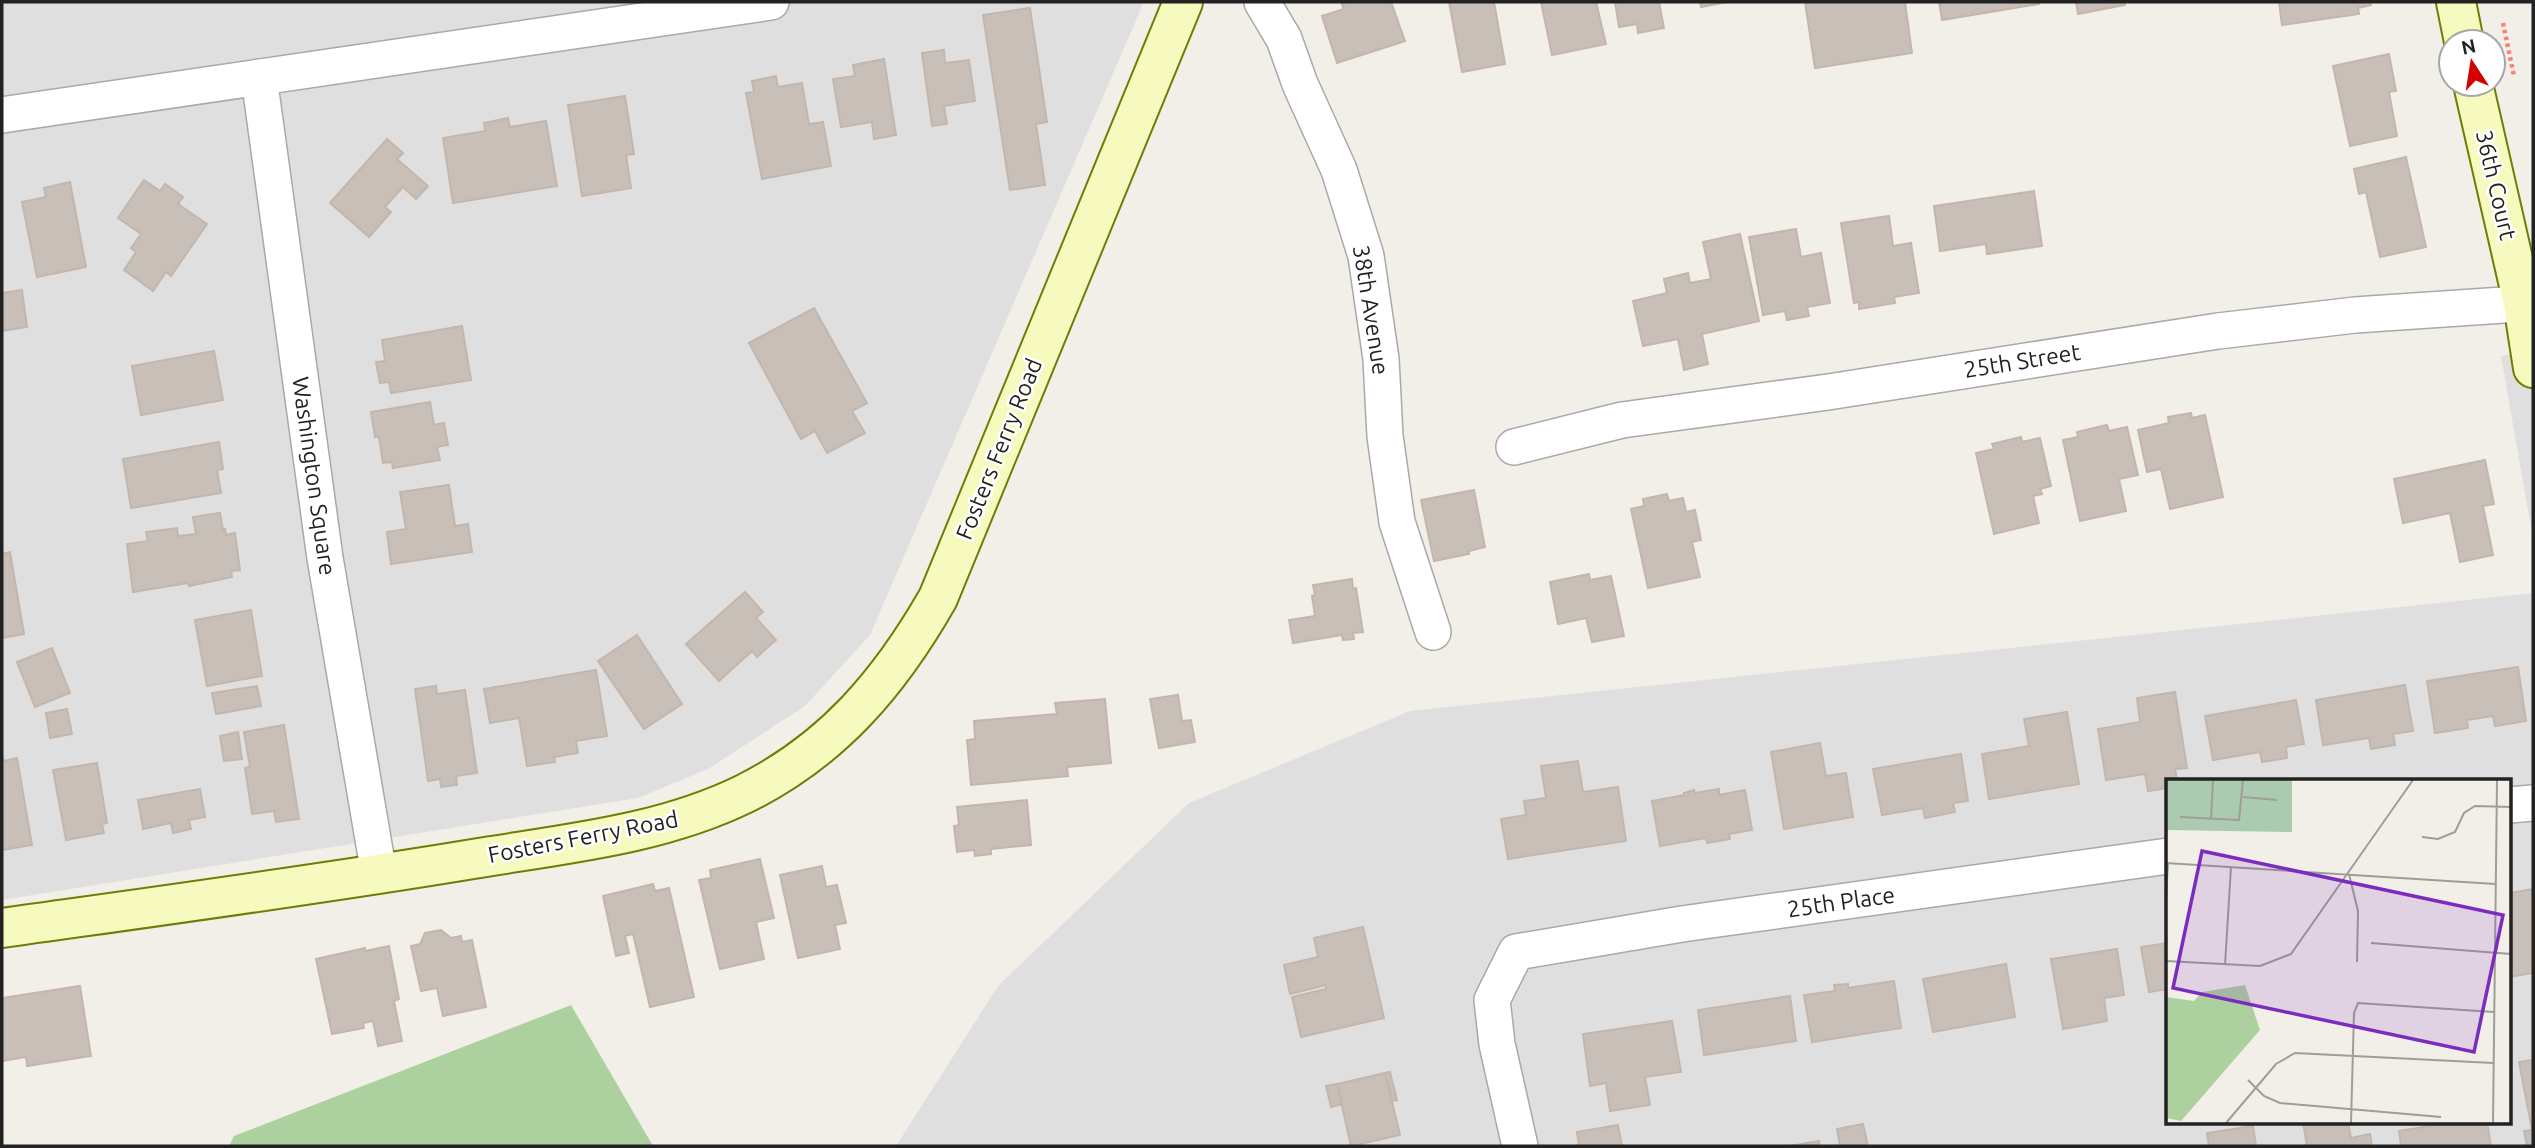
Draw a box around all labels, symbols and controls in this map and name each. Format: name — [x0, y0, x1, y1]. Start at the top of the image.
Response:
north arrow — [2437, 28, 2507, 98]
text: N — [2459, 34, 2478, 59]
street label: 36th Court — [2472, 128, 2521, 242]
street label: 38th Avenue — [1349, 243, 1394, 377]
street label: 25th Street — [1962, 339, 2082, 382]
street label: Fosters Ferry Road — [951, 355, 1046, 543]
street label: Washington Square — [288, 375, 341, 577]
inset map — [2166, 779, 2510, 1124]
street label: Fosters Ferry Road — [486, 806, 680, 867]
street label: 25th Place — [1786, 882, 1896, 921]

